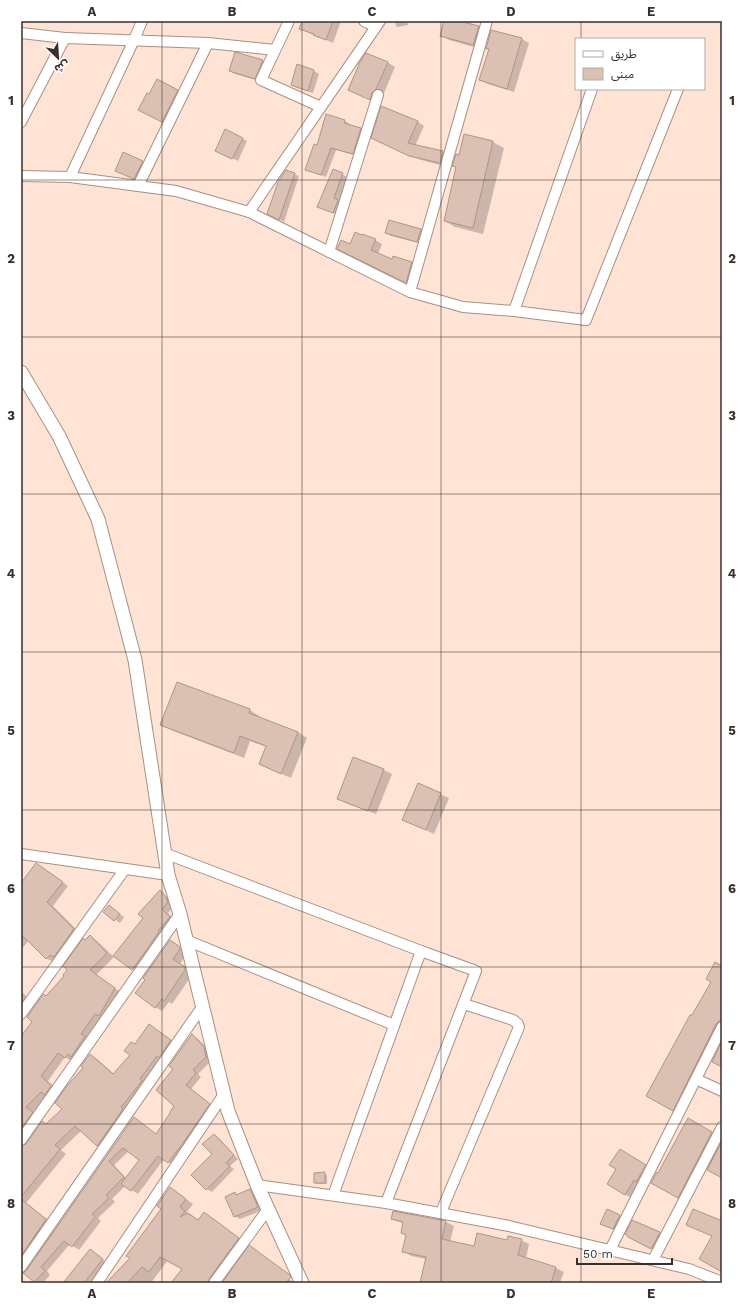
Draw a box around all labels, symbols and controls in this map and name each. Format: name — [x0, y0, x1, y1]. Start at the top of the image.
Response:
text: A — [88, 4, 97, 19]
text: B — [228, 4, 237, 19]
text: C — [368, 4, 377, 19]
text: D — [506, 4, 516, 19]
text: E — [647, 4, 655, 19]
north arrow — [38, 38, 78, 78]
legend — [575, 38, 705, 90]
text: طريق — [611, 47, 637, 62]
text: ش — [52, 58, 72, 76]
text: مبنى — [611, 67, 634, 81]
text: 1 — [8, 93, 14, 108]
text: 1 — [729, 93, 735, 108]
text: 2 — [7, 251, 15, 266]
text: 2 — [728, 251, 736, 266]
text: 3 — [7, 408, 15, 423]
text: 3 — [728, 408, 736, 423]
text: 4 — [7, 566, 16, 581]
text: 4 — [728, 566, 737, 581]
text: 5 — [7, 723, 15, 738]
text: 5 — [728, 723, 736, 738]
text: 6 — [7, 881, 15, 896]
text: 6 — [728, 881, 736, 896]
text: 7 — [7, 1038, 15, 1053]
text: 7 — [728, 1038, 736, 1053]
text: 8 — [7, 1196, 15, 1211]
text: 8 — [728, 1196, 736, 1211]
scale bar — [577, 1240, 672, 1266]
text: 50 m — [583, 1247, 613, 1261]
text: A — [88, 1286, 97, 1301]
text: B — [228, 1286, 237, 1301]
text: C — [368, 1286, 377, 1301]
text: D — [506, 1286, 516, 1301]
text: E — [647, 1286, 655, 1301]

